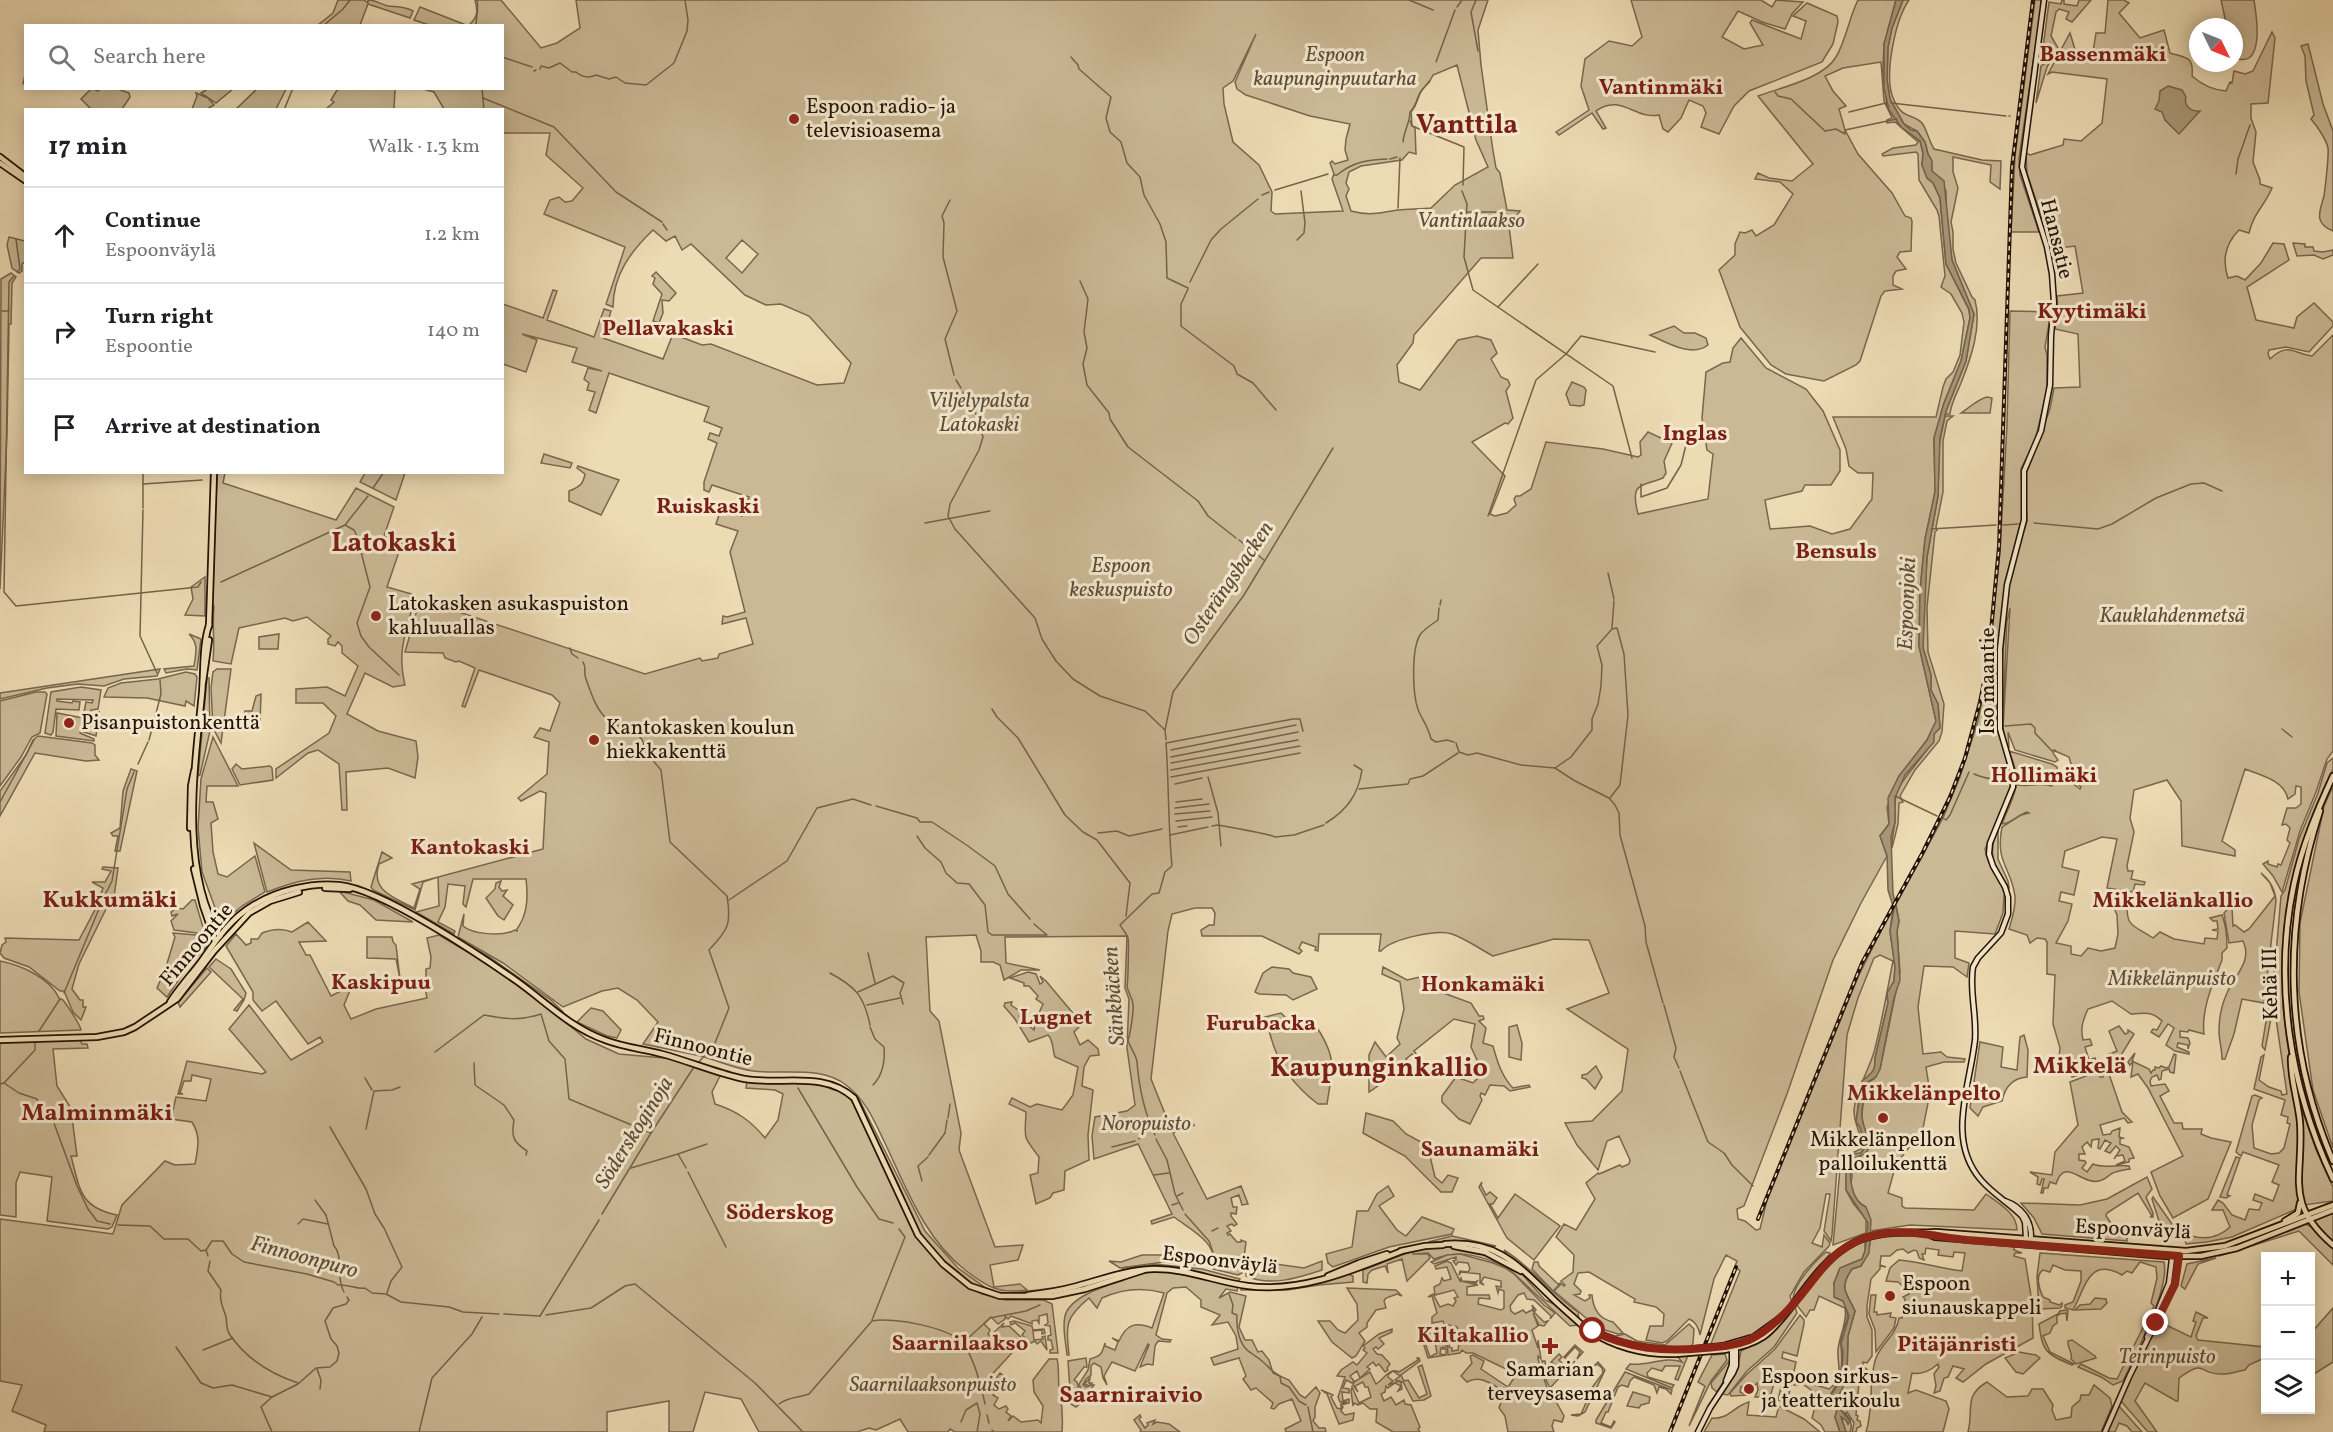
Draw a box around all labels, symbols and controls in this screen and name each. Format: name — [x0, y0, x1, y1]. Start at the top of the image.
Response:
north arrow — [2189, 18, 2243, 72]
search box — [24, 24, 504, 90]
district label: Bassenmäki — [2039, 40, 2167, 71]
icon: search — [45, 41, 78, 74]
park label: Espoon kaupunginpuutarha — [1253, 41, 1417, 94]
text: Search here — [93, 42, 206, 73]
district label: Vantinmäki — [1599, 73, 1723, 104]
place label: Espoon radio- ja televisioasema — [806, 93, 956, 146]
district label: Vanttila — [1416, 107, 1518, 145]
marker: Espoon radio- ja televisioasema — [787, 112, 801, 126]
text: 17 min — [48, 129, 128, 165]
text: Walk · 1.3 km — [368, 133, 480, 161]
street label: Hansatie — [2032, 196, 2080, 282]
text: Continue — [105, 206, 201, 237]
park label: Vantinlaakso — [1417, 207, 1525, 236]
icon: ahead — [48, 219, 81, 252]
text: 1.2 km — [424, 221, 480, 249]
text: Espoonväylä — [105, 237, 216, 265]
district label: Kyytimäki — [2037, 297, 2147, 328]
text: Turn right — [105, 302, 213, 333]
district label: Pellavakaski — [602, 314, 734, 345]
icon: right — [48, 315, 81, 348]
text: 140 m — [427, 317, 480, 345]
text: Espoontie — [105, 333, 193, 361]
park label: Viljelypalsta Latokaski — [928, 387, 1030, 440]
icon: arrive — [48, 411, 81, 444]
text: Arrive at destination — [105, 412, 321, 443]
district label: Inglas — [1663, 419, 1727, 450]
district label: Ruiskaski — [656, 492, 760, 523]
water label: Osterängsbacken — [1176, 516, 1282, 652]
district label: Latokaski — [331, 525, 457, 563]
district label: Bensuls — [1795, 537, 1877, 568]
park label: Espoon keskuspuisto — [1070, 552, 1173, 605]
water label: Espoonjoki — [1891, 556, 1925, 651]
place label: Latokasken asukaspuiston kahluuallas — [388, 590, 629, 643]
park label: Kauklahdenmetsä — [2099, 602, 2245, 631]
marker: Latokasken asukaspuiston kahluuallas — [369, 609, 383, 623]
street label: Iso maantie — [1974, 627, 2003, 735]
place label: Pisanpuistonkenttä — [81, 709, 260, 738]
place label: Kantokasken koulun hiekkakenttä — [606, 714, 795, 767]
marker: Pisanpuistonkenttä — [62, 716, 76, 730]
marker: Kantokasken koulun hiekkakenttä — [587, 733, 601, 747]
district label: Hollimäki — [1991, 761, 2098, 792]
district label: Kantokaski — [410, 833, 530, 864]
district label: Kukkumäki — [42, 884, 178, 918]
district label: Mikkelänkallio — [2093, 886, 2253, 917]
street label: Finnoontie — [153, 897, 241, 993]
water label: Sänkbäcken — [1096, 945, 1134, 1047]
street label: Kehä III — [2256, 947, 2286, 1021]
park label: Mikkelänpuisto — [2107, 965, 2236, 994]
district label: Kaskipuu — [331, 968, 431, 999]
district label: Honkamäki — [1421, 970, 1545, 1001]
district label: Lugnet — [1020, 1003, 1092, 1034]
district label: Furubacka — [1206, 1009, 1316, 1040]
street label: Finnoontie — [650, 1022, 756, 1074]
district label: Kaupunginkallio — [1270, 1050, 1488, 1088]
district label: Mikkelä — [2033, 1050, 2127, 1084]
water label: Söderskoginoja — [588, 1071, 682, 1195]
district label: Mikkelänpelto — [1847, 1079, 2001, 1110]
district label: Malminmäki — [21, 1097, 173, 1131]
park label: Noropuisto — [1101, 1110, 1191, 1139]
marker: Mikkelänpellon palloilukenttä — [1876, 1111, 1890, 1125]
place label: Mikkelänpellon palloilukenttä — [1810, 1126, 1956, 1179]
district label: Saunamäki — [1421, 1135, 1539, 1166]
district label: Söderskog — [726, 1198, 834, 1229]
street label: Espoonväylä — [2074, 1212, 2192, 1248]
water label: Finnoonpuro — [247, 1229, 361, 1287]
street label: Espoonväylä — [1160, 1239, 1280, 1283]
map controls — [2261, 1252, 2315, 1414]
button: + — [2261, 1252, 2315, 1306]
place label: Espoon siunauskappeli — [1902, 1270, 2042, 1323]
marker: Espoon siunauskappeli — [1883, 1289, 1897, 1303]
button: − — [2261, 1306, 2315, 1360]
route end — [2142, 1309, 2168, 1335]
route start — [1579, 1317, 1605, 1343]
district label: Kiltakallio — [1417, 1321, 1529, 1352]
district label: Saarnilaakso — [892, 1329, 1028, 1360]
district label: Pitäjänristi — [1897, 1330, 2017, 1361]
marker: Samarian terveysasema — [1541, 1337, 1559, 1355]
park label: Teirinpuisto — [2119, 1343, 2216, 1372]
place label: Samarian terveysasema — [1487, 1356, 1613, 1409]
button: layers — [2261, 1360, 2315, 1414]
place label: Espoon sirkus- ja teatterikoulu — [1761, 1363, 1901, 1416]
park label: Saarnilaaksonpuisto — [850, 1371, 1017, 1400]
district label: Saarniraivio — [1059, 1379, 1203, 1413]
marker: Espoon sirkus- ja teatterikoulu — [1742, 1382, 1756, 1396]

